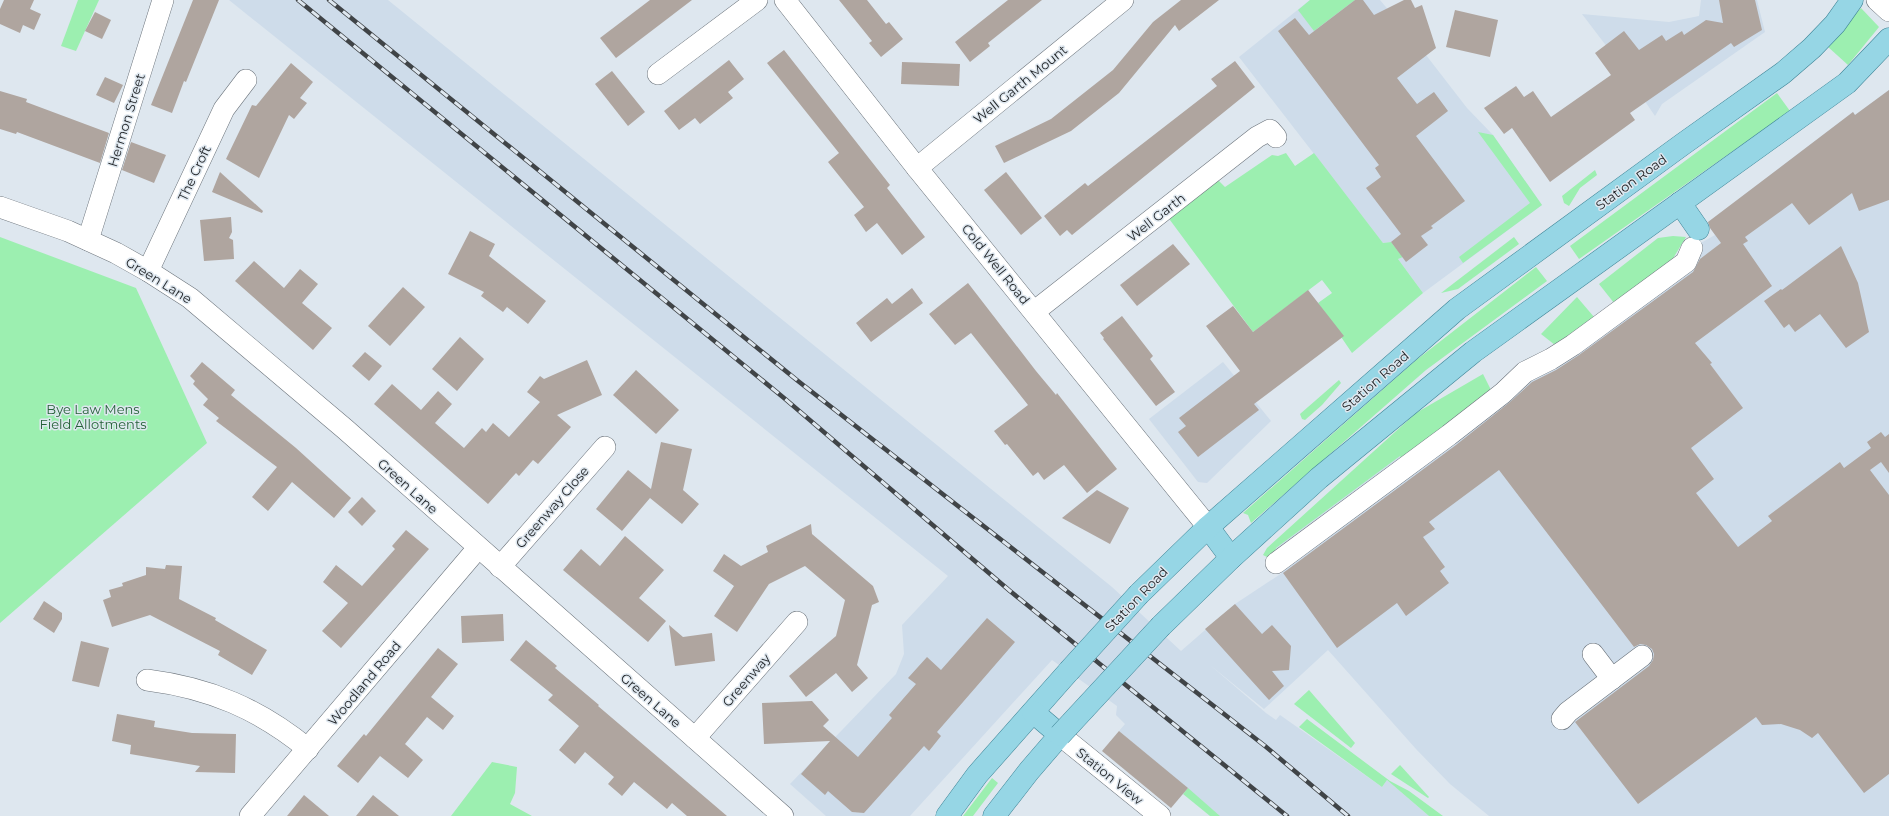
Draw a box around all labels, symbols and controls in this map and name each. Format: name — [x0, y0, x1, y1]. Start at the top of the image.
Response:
street label: Well Garth Mount — [970, 41, 1070, 127]
street label: Hermon Street — [104, 71, 148, 169]
street label: The Croft — [174, 143, 214, 203]
street label: Station Road — [1592, 151, 1670, 213]
street label: Well Garth — [1124, 189, 1188, 245]
street label: Cold Well Road — [959, 221, 1033, 307]
street label: Green Lane — [123, 253, 195, 307]
street label: Station Road — [1338, 347, 1412, 415]
park label: Bye Law Mens Field Allotments — [39, 401, 147, 432]
street label: Green Lane — [375, 455, 441, 517]
street label: Greenway Close — [512, 463, 592, 551]
street label: Station Road — [1101, 563, 1171, 635]
street label: Woodland Road — [324, 638, 404, 728]
street label: Greenway — [719, 649, 774, 710]
street label: Green Lane — [617, 669, 685, 731]
street label: Station View — [1073, 744, 1147, 808]

